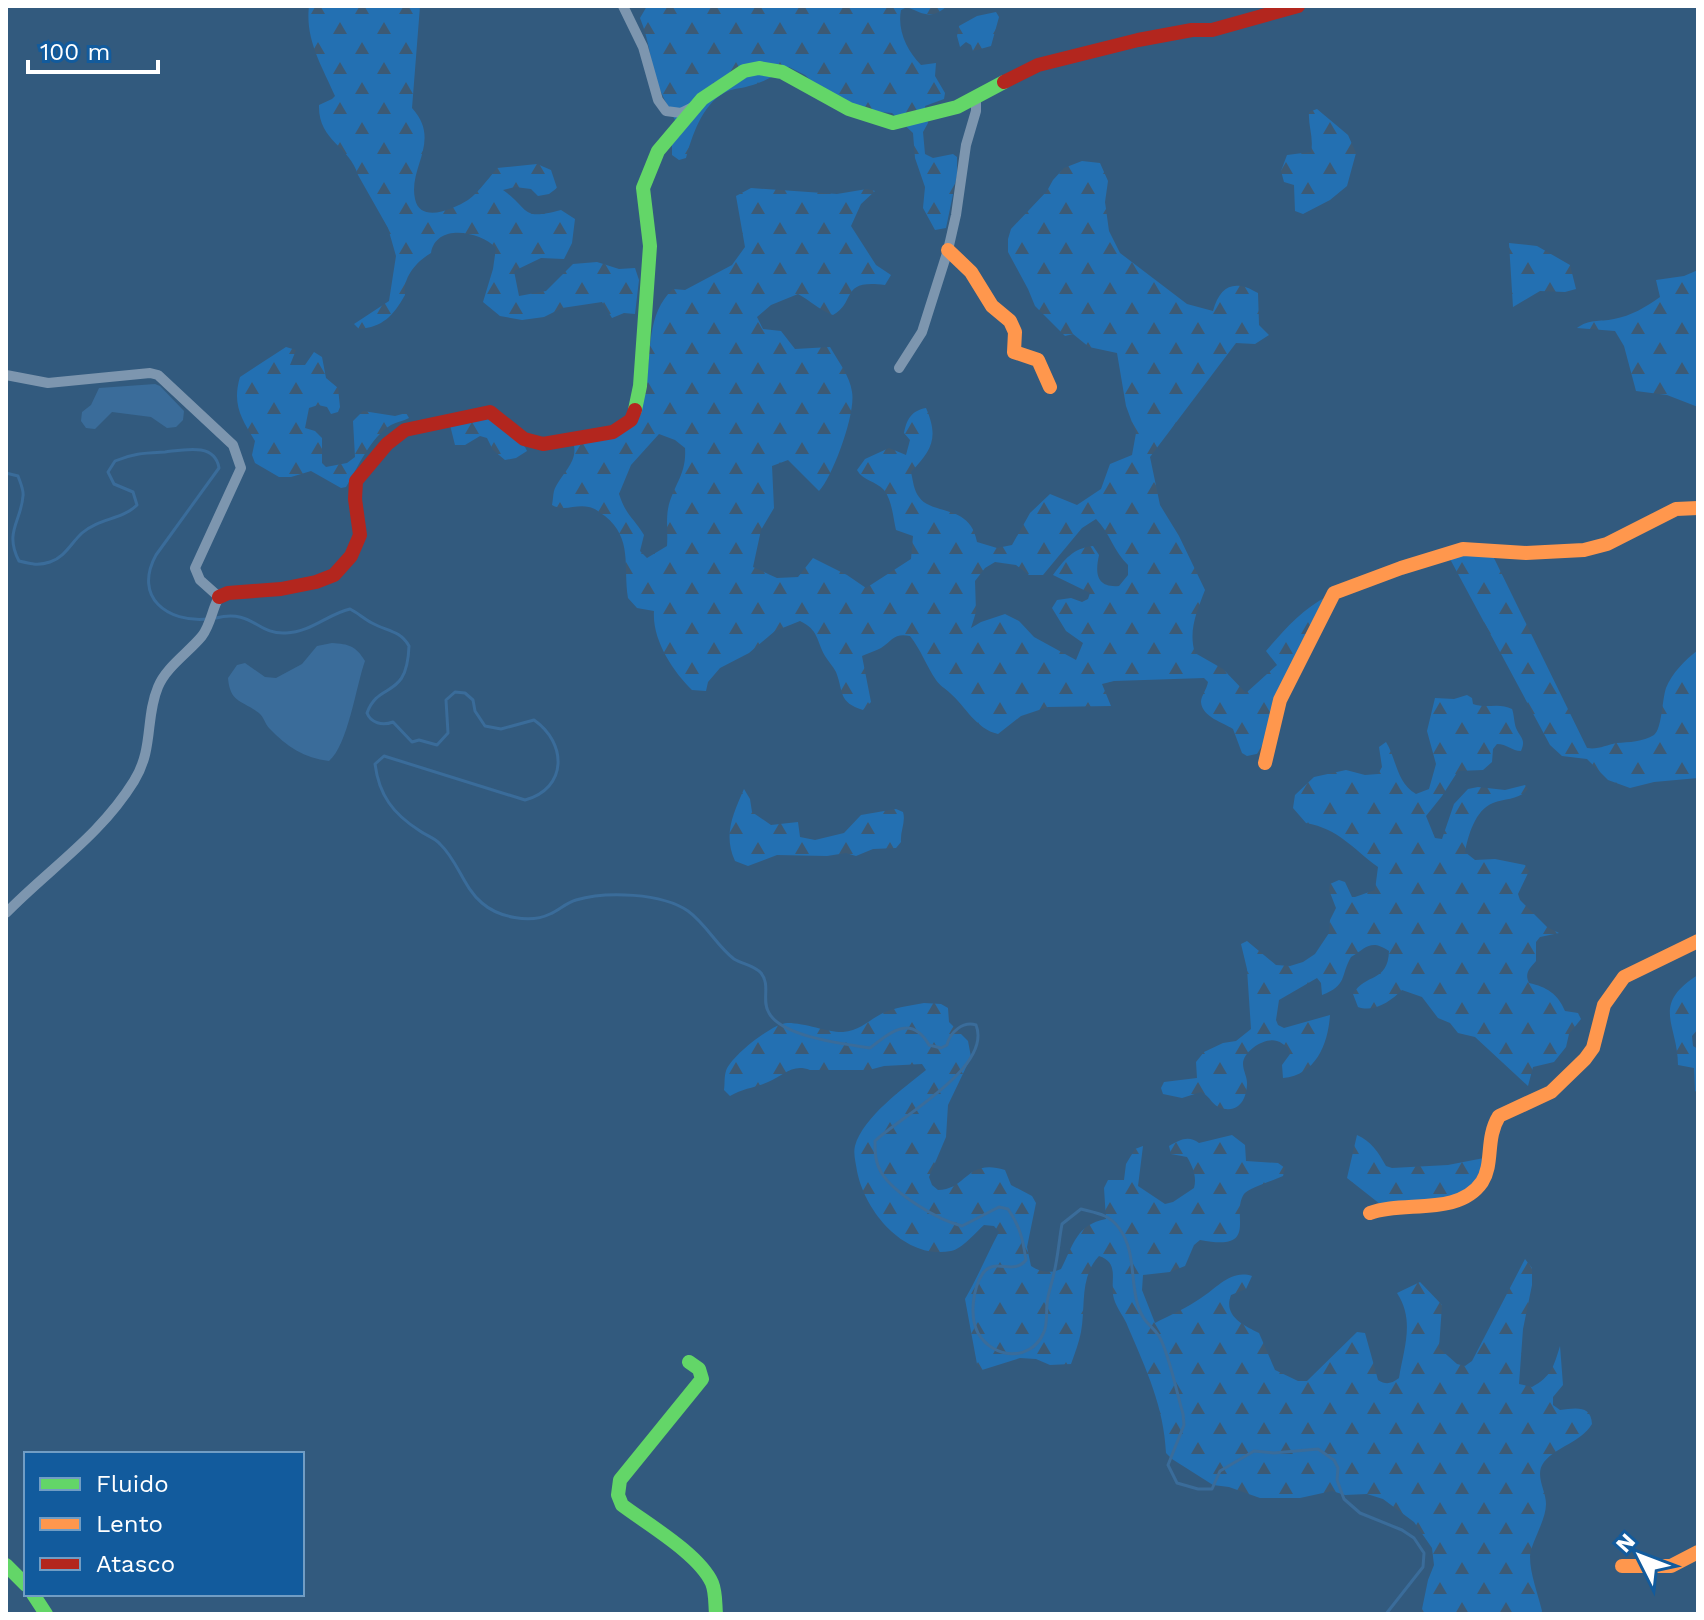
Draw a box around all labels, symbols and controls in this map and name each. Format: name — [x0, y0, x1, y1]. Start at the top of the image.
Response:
scale bar — [28, 24, 158, 74]
text: 100 m — [40, 38, 110, 66]
legend — [24, 1452, 304, 1596]
text: Fluido — [96, 1470, 169, 1498]
text: Lento — [96, 1510, 163, 1538]
north arrow — [1600, 1516, 1680, 1596]
text: N — [1611, 1529, 1640, 1557]
text: Atasco — [96, 1550, 175, 1578]

